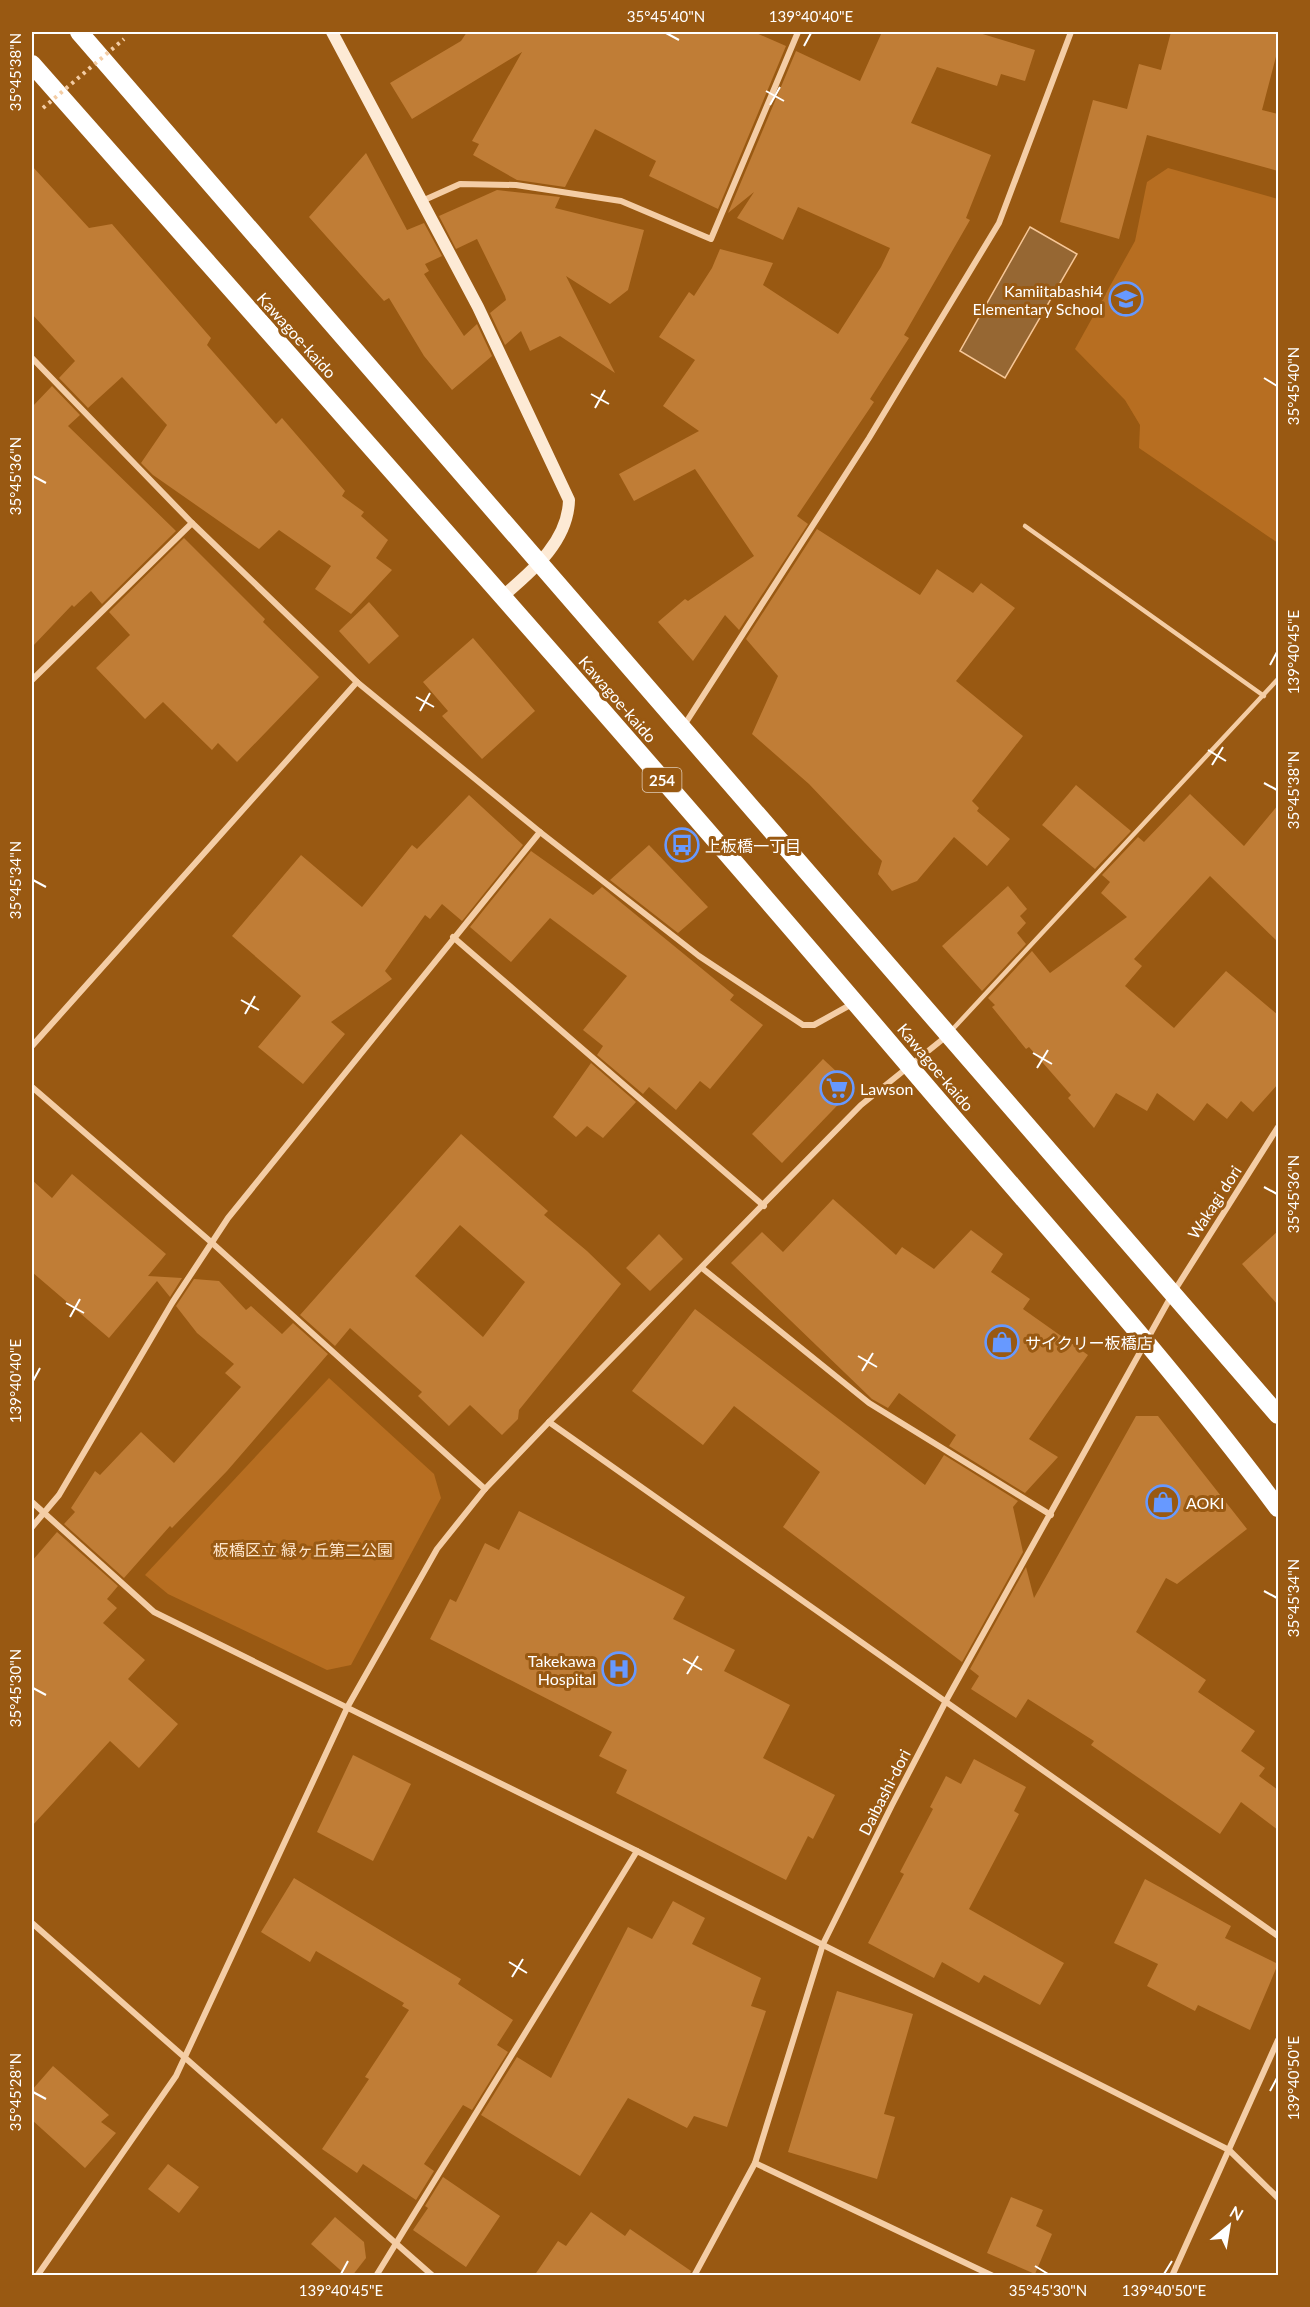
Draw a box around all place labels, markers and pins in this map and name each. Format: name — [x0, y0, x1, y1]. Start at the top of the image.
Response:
place label: Kamiitabashi4 Elementary School — [973, 281, 1103, 318]
school or university icon: Kamiitabashi4 Elementary School — [1108, 281, 1144, 317]
bus stop icon: 上板橋一丁目 — [664, 827, 700, 863]
place label: 上板橋一丁目 — [705, 836, 801, 855]
supermarket icon: Lawson — [819, 1070, 855, 1106]
place label: Lawson — [860, 1079, 914, 1098]
shop icon: サイクリー板橋店 — [984, 1324, 1020, 1360]
place label: サイクリー板橋店 — [1025, 1333, 1153, 1352]
shop icon: AOKI — [1145, 1484, 1181, 1520]
place label: AOKI — [1186, 1493, 1224, 1512]
place label: Takekawa Hospital — [528, 1651, 596, 1688]
hospital icon: Takekawa Hospital — [601, 1651, 637, 1687]

